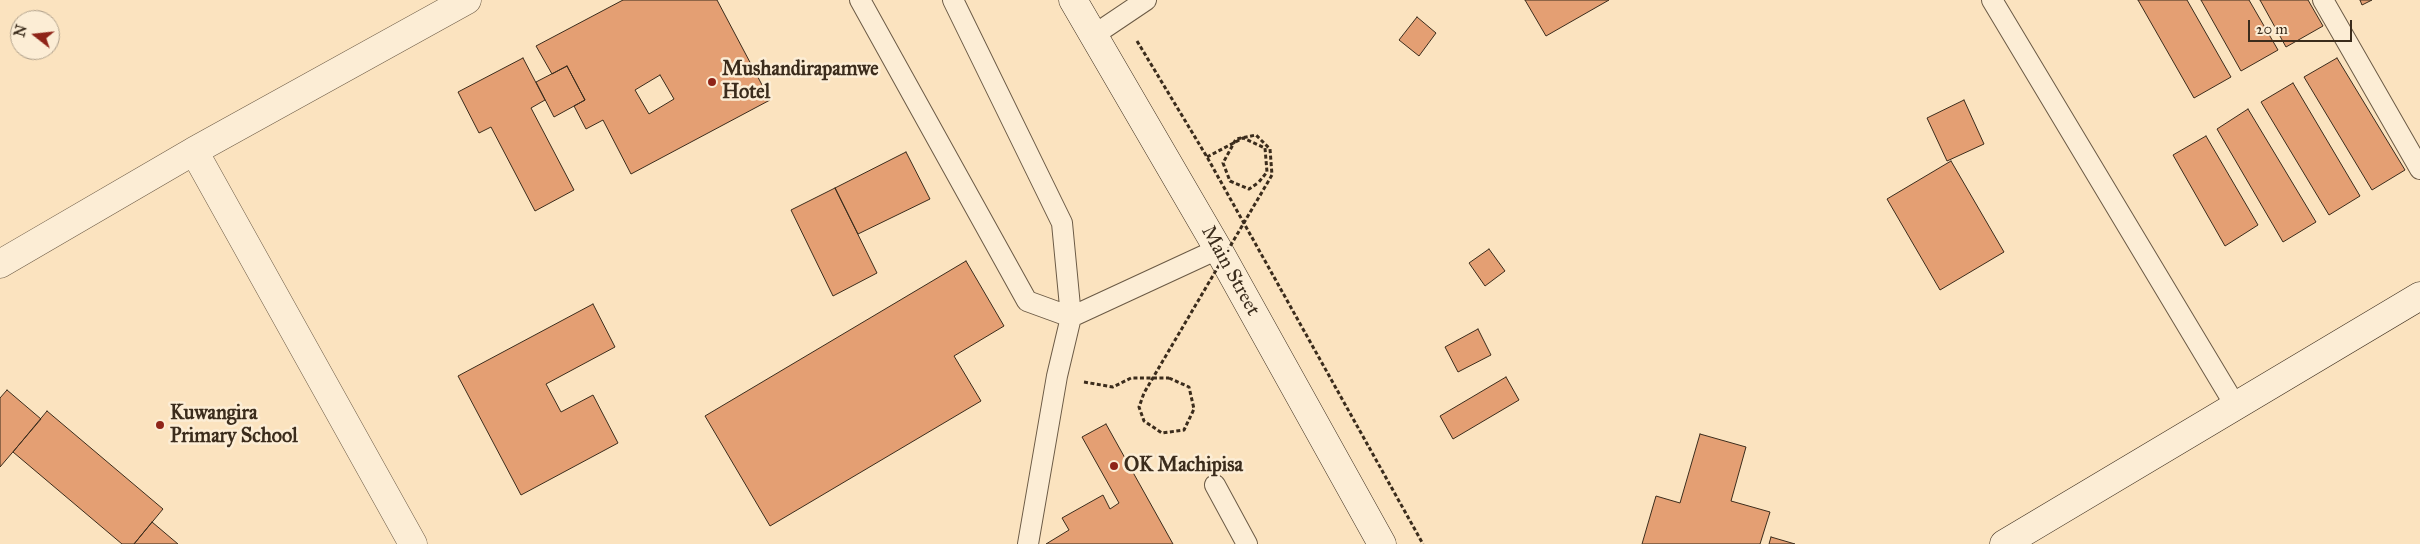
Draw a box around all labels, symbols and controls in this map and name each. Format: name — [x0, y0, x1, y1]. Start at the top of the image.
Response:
north arrow — [10, 10, 60, 60]
scale bar — [2250, 10, 2354, 42]
text: 20 m — [2256, 20, 2288, 38]
text: N — [11, 23, 31, 39]
place label: Mushandirapamwe Hotel — [722, 58, 879, 105]
marker: Mushandirapamwe Hotel — [706, 76, 718, 88]
street label: Main Street — [1195, 222, 1265, 320]
place label: Kuwangira Primary School — [170, 402, 298, 449]
marker: Kuwangira Primary School — [154, 419, 166, 431]
place label: OK Machipisa — [1124, 454, 1243, 478]
marker: OK Machipisa — [1108, 460, 1120, 472]

